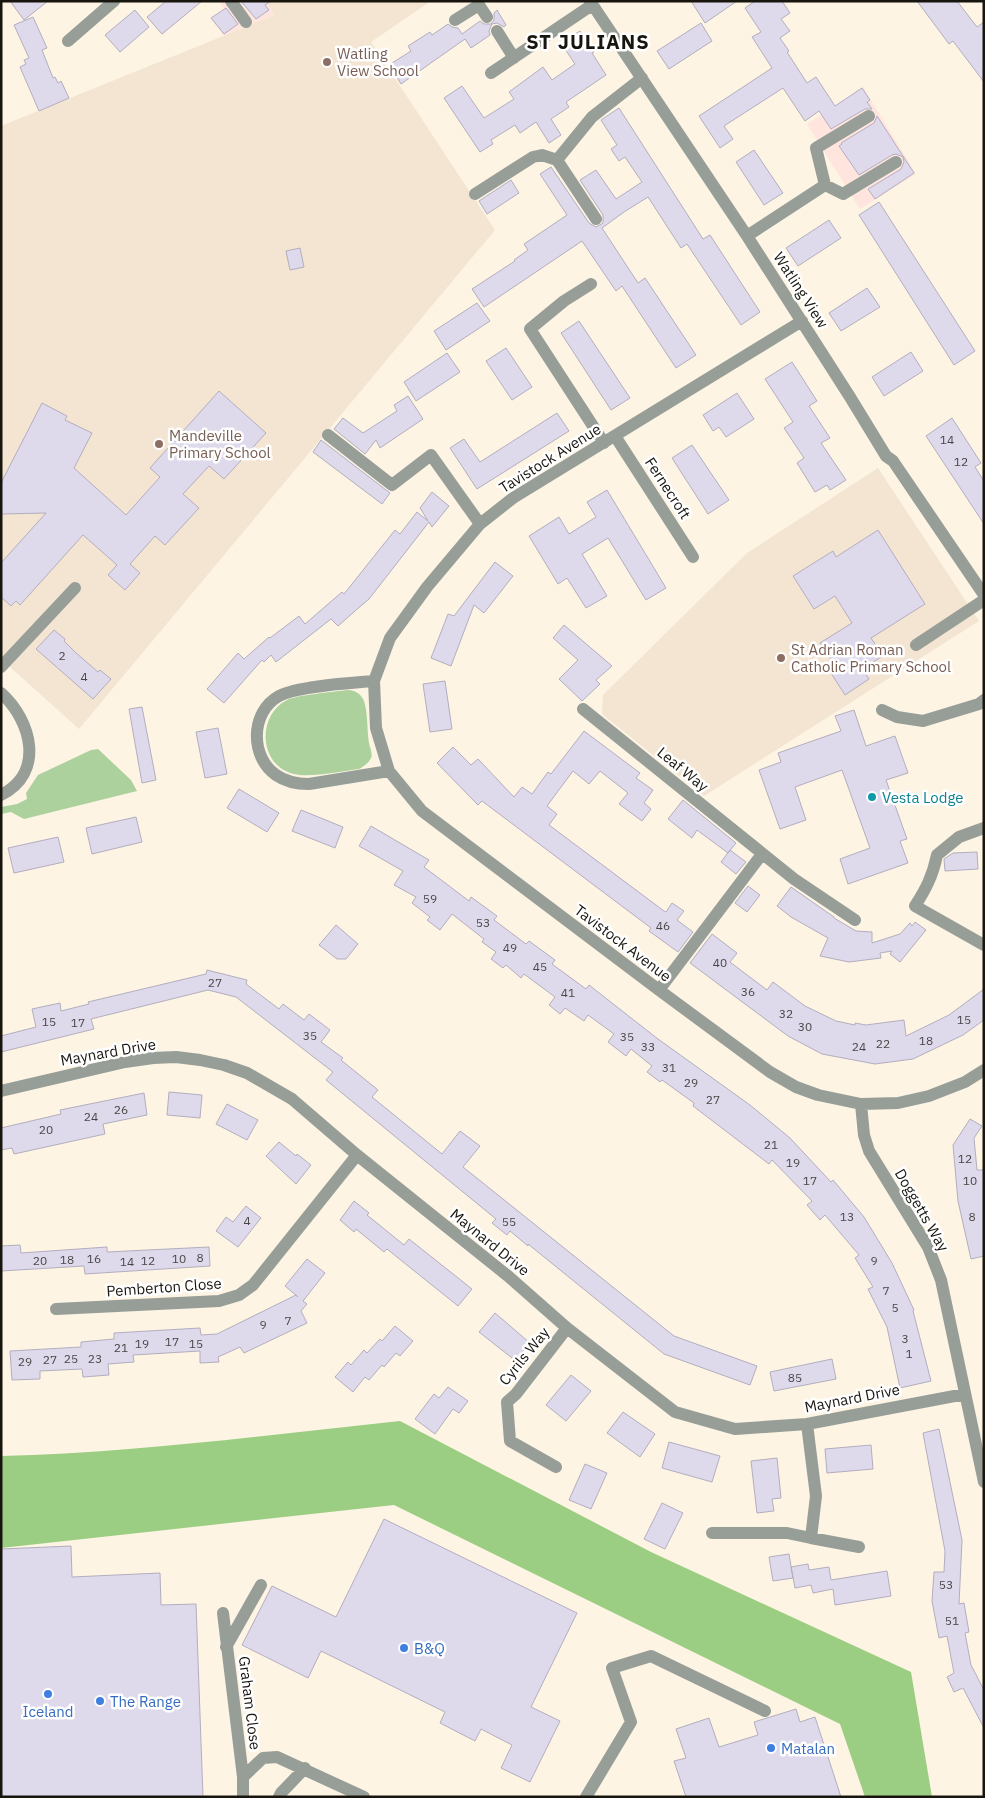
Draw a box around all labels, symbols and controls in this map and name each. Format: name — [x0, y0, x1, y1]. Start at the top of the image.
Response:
district label: ST JULIANS — [526, 28, 650, 55]
place label: Watling View School — [337, 44, 419, 80]
marker: Watling View School — [321, 56, 333, 68]
street label: Watling View — [769, 248, 833, 332]
street label: Tavistock Avenue — [496, 419, 604, 497]
place label: Mandeville Primary School — [169, 426, 271, 462]
house number: 14 — [940, 432, 954, 447]
marker: Mandeville Primary School — [153, 438, 165, 450]
street label: Fernecroft — [641, 454, 695, 522]
house number: 12 — [954, 454, 968, 469]
place label: St Adrian Roman Catholic Primary School — [791, 640, 951, 676]
house number: 2 — [58, 648, 66, 663]
marker: St Adrian Roman Catholic Primary School — [775, 652, 787, 664]
house number: 4 — [80, 669, 88, 684]
street label: Leaf Way — [653, 743, 713, 796]
place label: Vesta Lodge — [882, 788, 963, 807]
marker: Vesta Lodge — [866, 791, 878, 803]
house number: 59 — [423, 891, 437, 906]
street label: Tavistock Avenue — [571, 900, 675, 986]
house number: 53 — [476, 915, 490, 930]
house number: 46 — [656, 918, 670, 933]
house number: 49 — [503, 940, 517, 955]
house number: 40 — [713, 955, 727, 970]
house number: 45 — [533, 959, 547, 974]
house number: 27 — [208, 975, 222, 990]
house number: 36 — [741, 984, 755, 999]
house number: 41 — [561, 985, 575, 1000]
house number: 32 — [779, 1006, 793, 1021]
house number: 15 — [957, 1012, 971, 1027]
house number: 15 — [42, 1014, 56, 1029]
house number: 17 — [71, 1015, 85, 1030]
house number: 30 — [798, 1019, 812, 1034]
house number: 35 — [303, 1028, 317, 1043]
house number: 35 — [620, 1029, 634, 1044]
house number: 18 — [919, 1033, 933, 1048]
street label: Maynard Drive — [59, 1034, 157, 1070]
house number: 22 — [876, 1036, 890, 1051]
house number: 33 — [641, 1039, 655, 1054]
house number: 24 — [852, 1039, 866, 1054]
house number: 31 — [662, 1060, 676, 1075]
house number: 29 — [684, 1075, 698, 1090]
house number: 27 — [706, 1092, 720, 1107]
house number: 26 — [114, 1102, 128, 1117]
house number: 24 — [84, 1109, 98, 1124]
house number: 20 — [39, 1122, 53, 1137]
house number: 21 — [764, 1137, 778, 1152]
house number: 12 — [958, 1151, 972, 1166]
house number: 19 — [786, 1155, 800, 1170]
street label: Doggetts Way — [891, 1165, 954, 1255]
house number: 17 — [803, 1173, 817, 1188]
house number: 10 — [963, 1173, 977, 1188]
street label: Maynard Drive — [446, 1204, 534, 1280]
house number: 13 — [840, 1209, 854, 1224]
house number: 8 — [968, 1209, 976, 1224]
house number: 4 — [243, 1213, 251, 1228]
house number: 55 — [502, 1214, 516, 1229]
house number: 8 — [196, 1250, 204, 1265]
house number: 16 — [87, 1251, 101, 1266]
house number: 10 — [172, 1251, 186, 1266]
house number: 18 — [60, 1252, 74, 1267]
house number: 20 — [33, 1253, 47, 1268]
house number: 12 — [141, 1253, 155, 1268]
house number: 9 — [870, 1253, 878, 1268]
house number: 14 — [120, 1254, 134, 1269]
street label: Pemberton Close — [106, 1273, 222, 1301]
house number: 7 — [882, 1283, 890, 1298]
house number: 5 — [891, 1300, 899, 1315]
house number: 7 — [284, 1313, 292, 1328]
house number: 9 — [259, 1317, 267, 1332]
street label: Cyrils Way — [495, 1323, 554, 1389]
house number: 3 — [901, 1331, 909, 1346]
house number: 17 — [165, 1334, 179, 1349]
house number: 19 — [135, 1336, 149, 1351]
house number: 15 — [189, 1336, 203, 1351]
house number: 21 — [114, 1340, 128, 1355]
house number: 1 — [905, 1346, 913, 1361]
house number: 25 — [64, 1351, 78, 1366]
house number: 23 — [88, 1351, 102, 1366]
house number: 27 — [43, 1352, 57, 1367]
house number: 29 — [18, 1354, 32, 1369]
house number: 85 — [788, 1370, 802, 1385]
street label: Maynard Drive — [803, 1379, 901, 1417]
house number: 53 — [939, 1577, 953, 1592]
house number: 51 — [945, 1613, 959, 1628]
place label: B&Q — [414, 1639, 445, 1658]
marker: B&Q — [398, 1642, 410, 1654]
street label: Graham Close — [235, 1655, 265, 1751]
marker: Iceland — [42, 1688, 54, 1700]
place label: The Range — [110, 1692, 181, 1711]
marker: The Range — [94, 1695, 106, 1707]
place label: Iceland — [23, 1702, 73, 1721]
place label: Matalan — [781, 1739, 835, 1758]
marker: Matalan — [765, 1742, 777, 1754]

